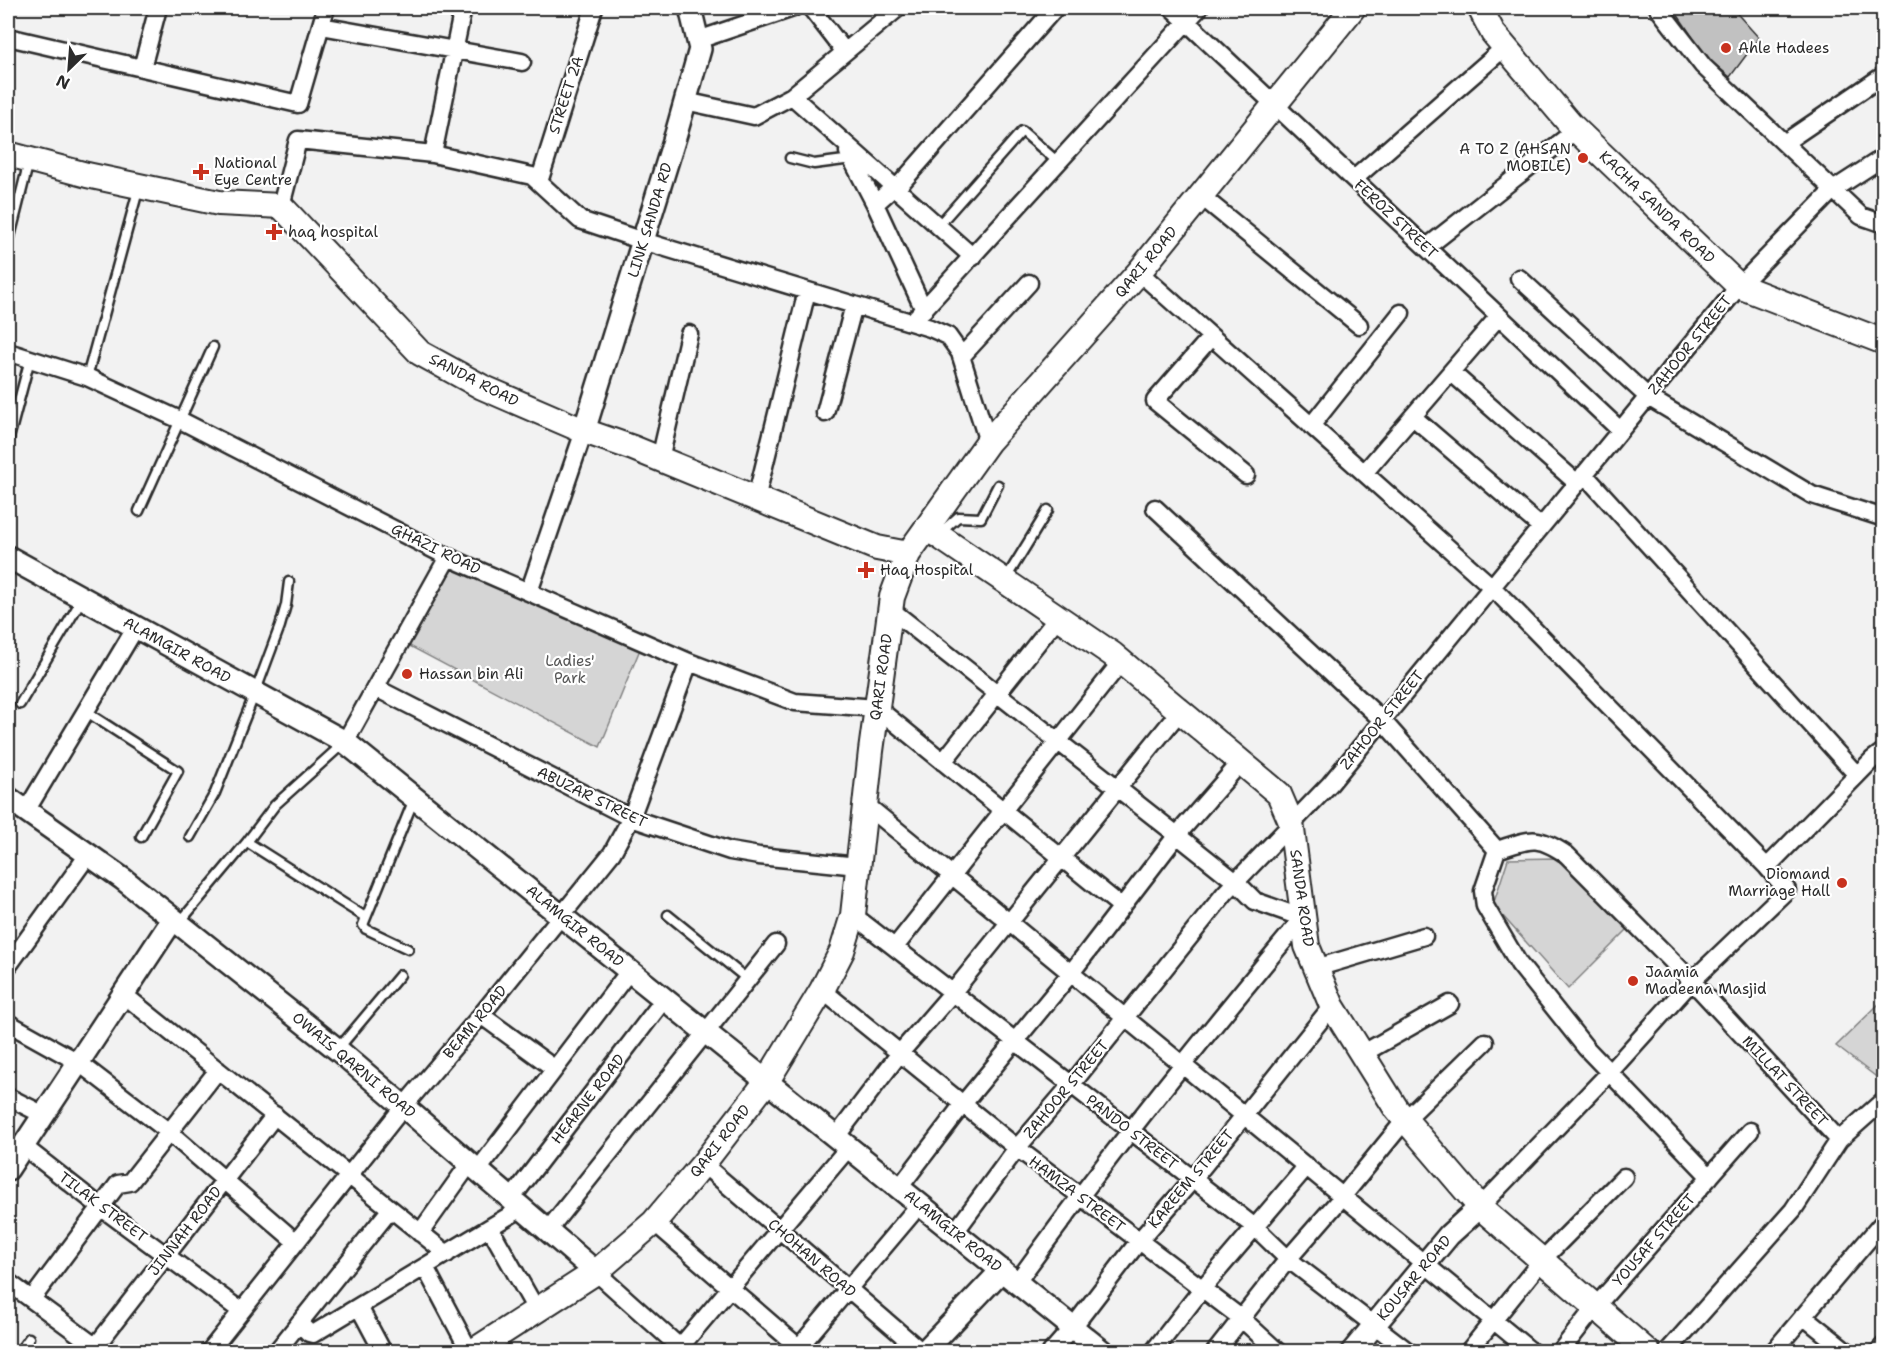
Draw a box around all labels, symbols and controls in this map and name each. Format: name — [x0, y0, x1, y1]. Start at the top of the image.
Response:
place label: Ahle Hadees — [1738, 38, 1830, 58]
north arrow — [39, 39, 99, 99]
marker: Ahle Hadees — [1719, 41, 1733, 55]
street label: STREET 2A — [544, 53, 588, 137]
text: N — [53, 70, 73, 94]
place label: A TO Z (AHSAN MOBILE) — [1459, 139, 1571, 176]
street label: KACHA SANDA ROAD — [1595, 146, 1719, 268]
marker: A TO Z (AHSAN MOBILE) — [1576, 151, 1590, 165]
place label: National Eye Centre — [214, 153, 292, 190]
street label: LINK SANDA RD — [623, 160, 677, 280]
marker: National Eye Centre — [192, 163, 210, 181]
street label: FEROZ STREET — [1350, 175, 1442, 263]
place label: haq hospital — [288, 222, 378, 242]
street label: QARI ROAD — [1110, 222, 1182, 302]
marker: haq hospital — [265, 223, 283, 241]
street label: ZAHOOR STREET — [1644, 291, 1736, 399]
street label: SANDA ROAD — [426, 349, 522, 411]
street label: GHAZI ROAD — [388, 519, 484, 579]
place label: Haq Hospital — [880, 560, 974, 580]
marker: Haq Hospital — [857, 561, 875, 579]
street label: ALAMGIR ROAD — [119, 612, 235, 688]
street label: QARI ROAD — [865, 632, 897, 722]
park label: Ladies' Park — [545, 651, 595, 688]
place label: Hassan bin Ali — [419, 664, 524, 684]
street label: ZAHOOR STREET — [1336, 666, 1428, 774]
marker: Hassan bin Ali — [400, 667, 414, 681]
street label: ABUZAR STREET — [534, 762, 650, 832]
street label: SANDA ROAD — [1285, 848, 1319, 948]
place label: Diomand Marriage Hall — [1728, 864, 1830, 901]
marker: Diomand Marriage Hall — [1835, 876, 1849, 890]
street label: ALAMGIR ROAD — [522, 880, 628, 972]
place label: Jaamia Madeena Masjid — [1645, 962, 1767, 999]
marker: Jaamia Madeena Masjid — [1626, 974, 1640, 988]
street label: BEAM ROAD — [438, 981, 512, 1063]
street label: OWAIS QARNI ROAD — [288, 1007, 420, 1123]
street label: MILLAT STREET — [1738, 1031, 1832, 1131]
street label: ZAHOOR STREET — [1019, 1036, 1113, 1142]
street label: HEARNE ROAD — [547, 1050, 629, 1148]
street label: PANDO STREET — [1082, 1090, 1182, 1174]
street label: QARI ROAD — [685, 1100, 755, 1182]
street label: KAREEM STREET — [1144, 1125, 1238, 1233]
street label: HAMZA STREET — [1025, 1151, 1129, 1237]
street label: TILAK STREET — [55, 1167, 151, 1247]
street label: JINNAH ROAD — [144, 1182, 226, 1280]
street label: ALAMGIR ROAD — [900, 1185, 1006, 1277]
street label: YOUSAF STREET — [1608, 1189, 1700, 1291]
street label: CHOHAN ROAD — [764, 1214, 860, 1302]
street label: KOUSAR ROAD — [1372, 1231, 1456, 1325]

